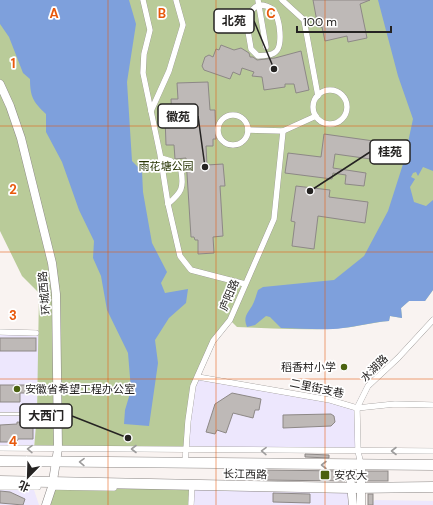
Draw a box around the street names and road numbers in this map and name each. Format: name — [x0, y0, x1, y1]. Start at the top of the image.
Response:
street label: 环城西路 — [35, 270, 53, 316]
street label: 庐阳路 — [216, 277, 242, 313]
street label: 水湖路 — [357, 351, 391, 385]
street label: 二里街支巷 — [289, 375, 345, 401]
street label: 长江西路 — [223, 467, 267, 481]

